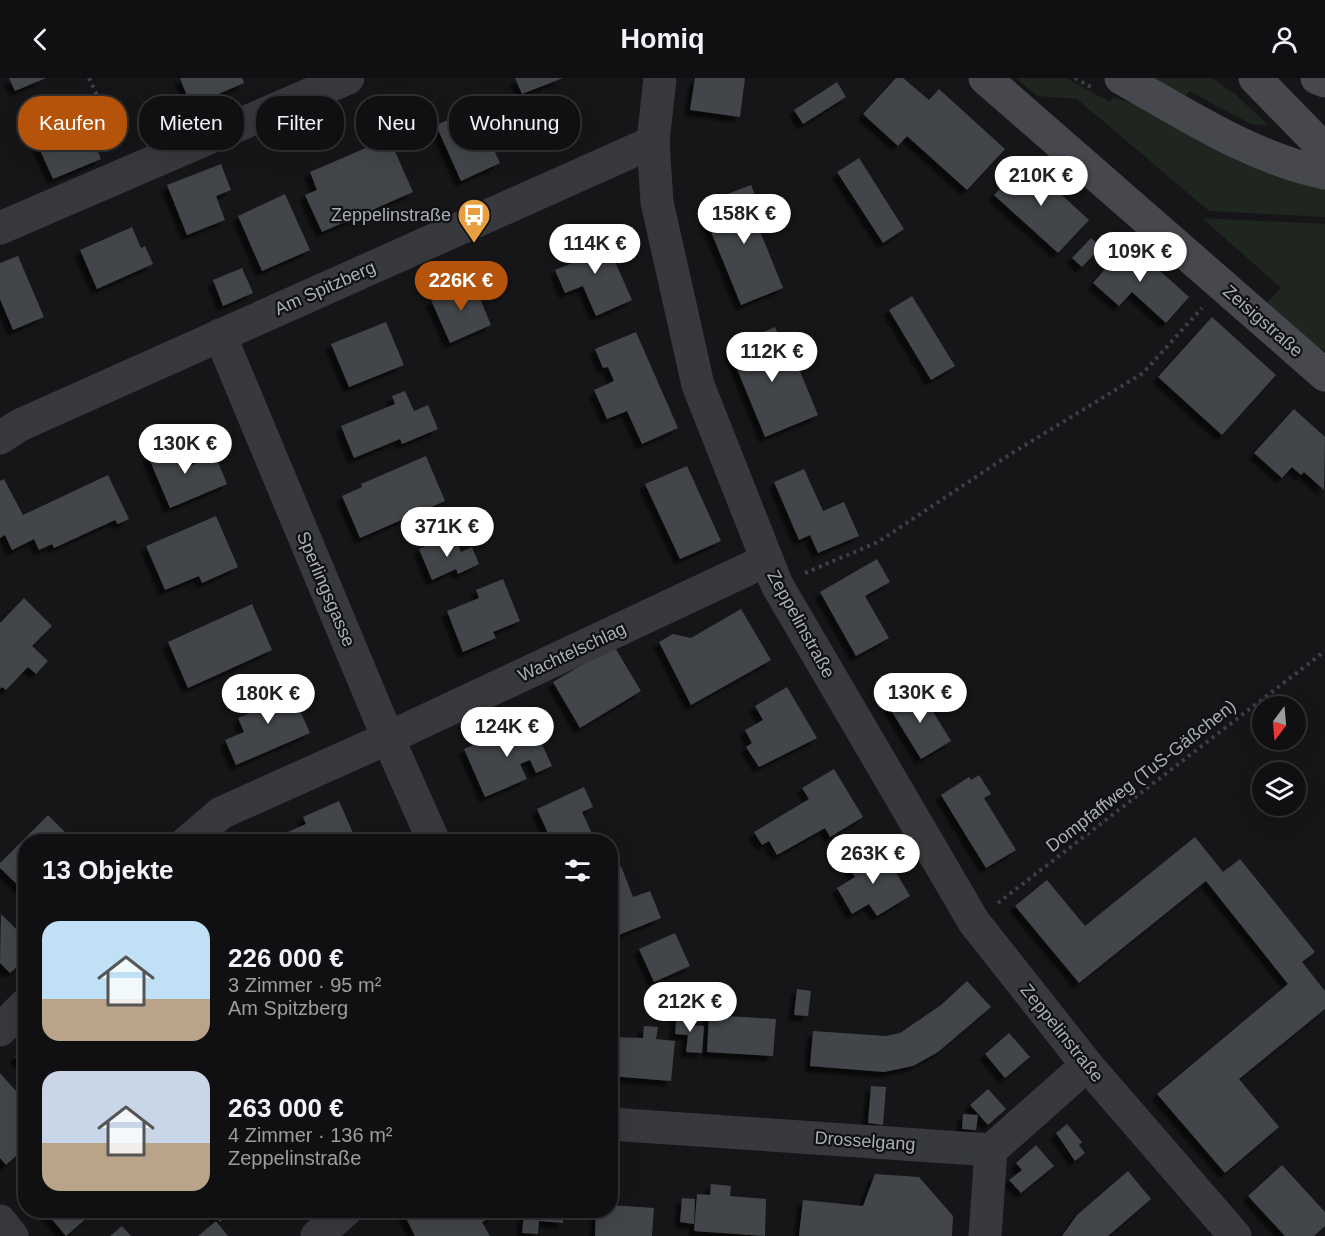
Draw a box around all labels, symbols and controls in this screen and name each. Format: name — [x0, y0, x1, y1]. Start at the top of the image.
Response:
icon: back — [24, 23, 57, 56]
icon: person — [1268, 23, 1301, 56]
text: Homiq — [621, 24, 705, 54]
chip: Kaufen — [18, 96, 127, 150]
chip: Mieten — [139, 96, 244, 150]
chip: Filter — [256, 96, 344, 150]
chip: Neu — [356, 96, 437, 150]
chip: Wohnung — [449, 96, 580, 150]
pin: 210K € — [992, 156, 1090, 207]
text: 210K € — [1009, 164, 1073, 186]
pin: 158K € — [695, 194, 793, 245]
bus stop icon: Zeppelinstraße — [456, 197, 492, 244]
text: 158K € — [712, 202, 776, 224]
place label: Zeppelinstraße — [331, 205, 451, 225]
pin: 114K € — [546, 224, 644, 275]
text: 114K € — [563, 232, 627, 254]
pin: 109K € — [1091, 232, 1189, 283]
text: 109K € — [1108, 240, 1172, 262]
street label: Am Spitzberg — [272, 257, 378, 319]
pin: 226K € — [412, 261, 510, 312]
text: 226K € — [429, 269, 493, 291]
street label: Zeisigstraße — [1219, 281, 1307, 361]
pin: 112K € — [723, 332, 821, 383]
text: 112K € — [740, 340, 804, 362]
pin: 130K € — [136, 424, 234, 475]
text: 130K € — [153, 432, 217, 454]
pin: 371K € — [398, 507, 496, 558]
text: 371K € — [415, 515, 479, 537]
street label: Sperlingsgasse — [293, 528, 359, 650]
street label: Zeppelinstraße — [763, 567, 839, 681]
street label: Wachtelschlag — [515, 618, 629, 686]
pin: 130K € — [871, 673, 969, 724]
pin: 180K € — [219, 674, 317, 725]
text: 130K € — [888, 681, 952, 703]
text: 180K € — [236, 682, 300, 704]
street label: Dompfaffweg (TuS-Gäßchen) — [1042, 696, 1240, 856]
north arrow — [1252, 696, 1306, 750]
map controls — [1252, 696, 1306, 816]
pin: 124K € — [458, 707, 556, 758]
text: 124K € — [475, 715, 539, 737]
button: layers — [1252, 762, 1306, 816]
pin: 263K € — [824, 834, 922, 885]
text: 263K € — [841, 842, 905, 864]
icon: filters — [561, 854, 594, 887]
text: 13 Objekte — [42, 855, 174, 885]
text: 226 000 € — [228, 943, 344, 973]
icon: home — [90, 945, 162, 1017]
text: 3 Zimmer · 95 m² — [228, 974, 381, 996]
street label: Zeppelinstraße — [1016, 980, 1108, 1086]
pin: 212K € — [641, 982, 739, 1033]
text: 212K € — [658, 990, 722, 1012]
text: Am Spitzberg — [228, 997, 348, 1019]
text: 263 000 € — [228, 1093, 344, 1123]
icon: home — [90, 1095, 162, 1167]
text: 4 Zimmer · 136 m² — [228, 1124, 392, 1146]
street label: Drosselgang — [814, 1127, 916, 1155]
text: Zeppelinstraße — [228, 1147, 361, 1169]

